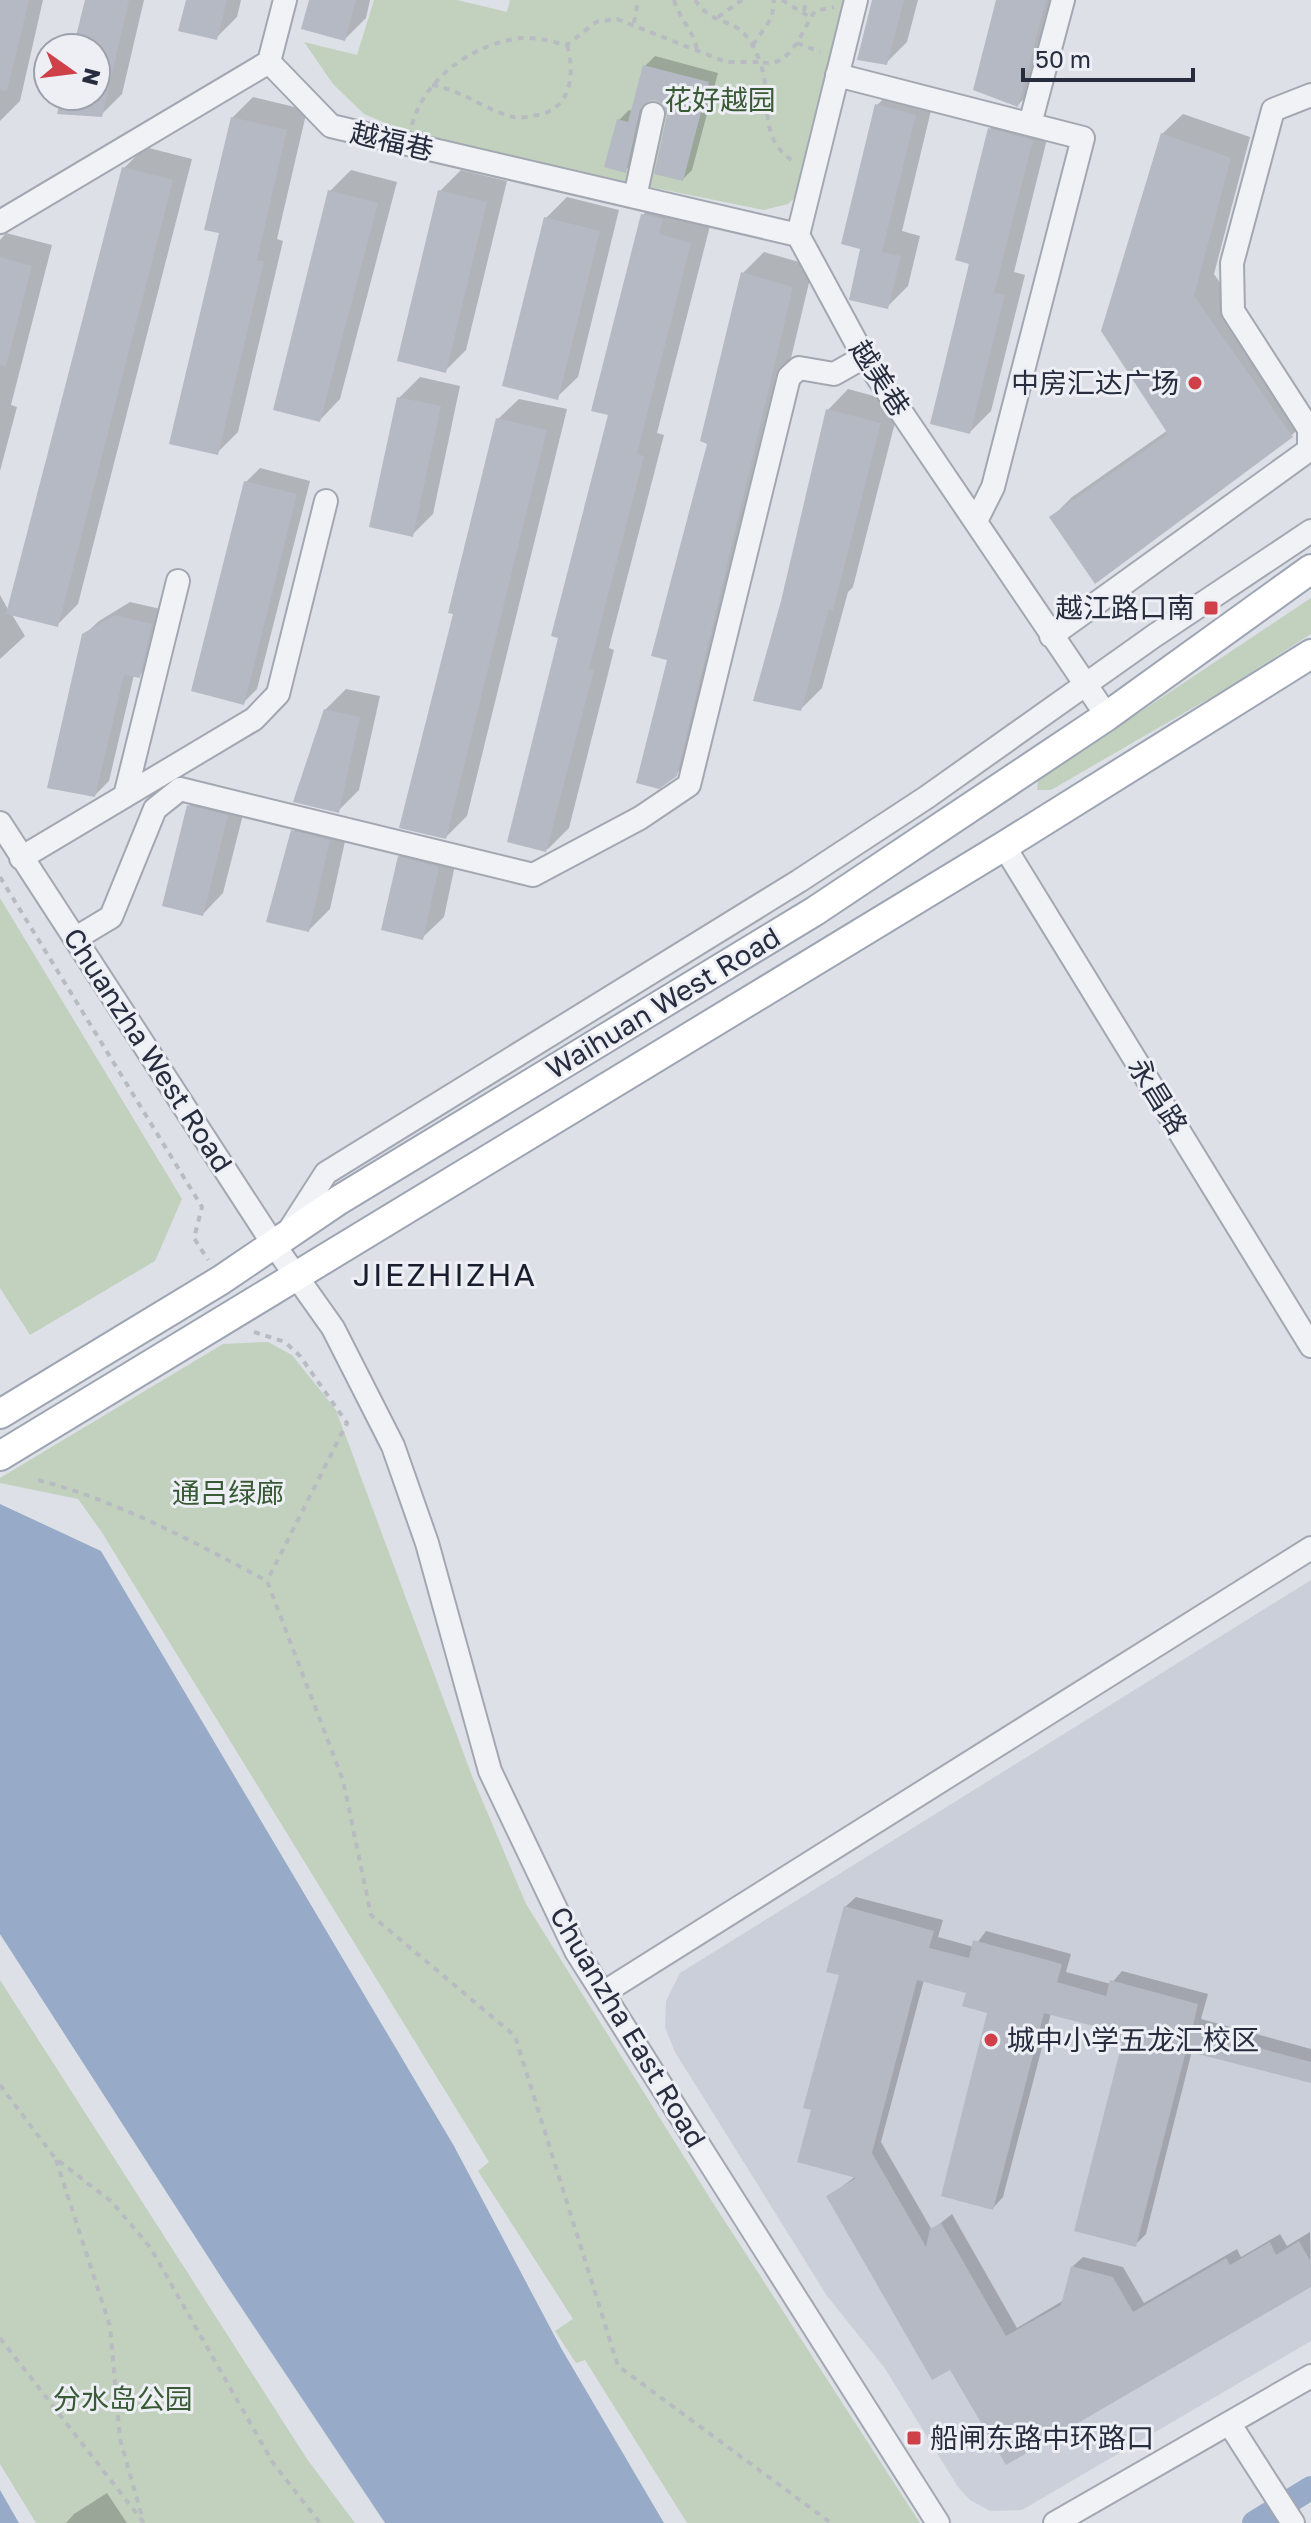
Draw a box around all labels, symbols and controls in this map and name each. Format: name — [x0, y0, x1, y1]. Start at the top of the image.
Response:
north arrow — [32, 32, 112, 112]
scale bar — [1023, 32, 1193, 82]
text: 50 m — [1035, 44, 1091, 73]
text: N — [77, 66, 107, 88]
park label: 花好越园 — [664, 83, 776, 116]
street label: 越福巷 — [347, 115, 437, 166]
street label: 越美巷 — [844, 334, 917, 422]
place label: 中房汇达广场 — [1011, 366, 1179, 399]
marker: 中房汇达广场 — [1186, 374, 1204, 392]
place label: 越江路口南 — [1055, 591, 1195, 624]
marker: 越江路口南 — [1202, 599, 1220, 617]
street label: Waihuan West Road — [540, 920, 786, 1085]
street label: Chuanzha West Road — [57, 922, 240, 1178]
street label: 永昌路 — [1122, 1051, 1195, 1140]
district label: JIEZHIZHA — [353, 1255, 537, 1293]
park label: 通吕绿廊 — [172, 1476, 284, 1509]
street label: Chuanzha East Road — [544, 1900, 713, 2153]
place label: 城中小学五龙汇校区 — [1007, 2023, 1259, 2056]
marker: 城中小学五龙汇校区 — [982, 2031, 1000, 2049]
park label: 分水岛公园 — [53, 2382, 193, 2415]
place label: 船闸东路中环路口 — [930, 2421, 1154, 2454]
marker: 船闸东路中环路口 — [905, 2429, 923, 2447]

